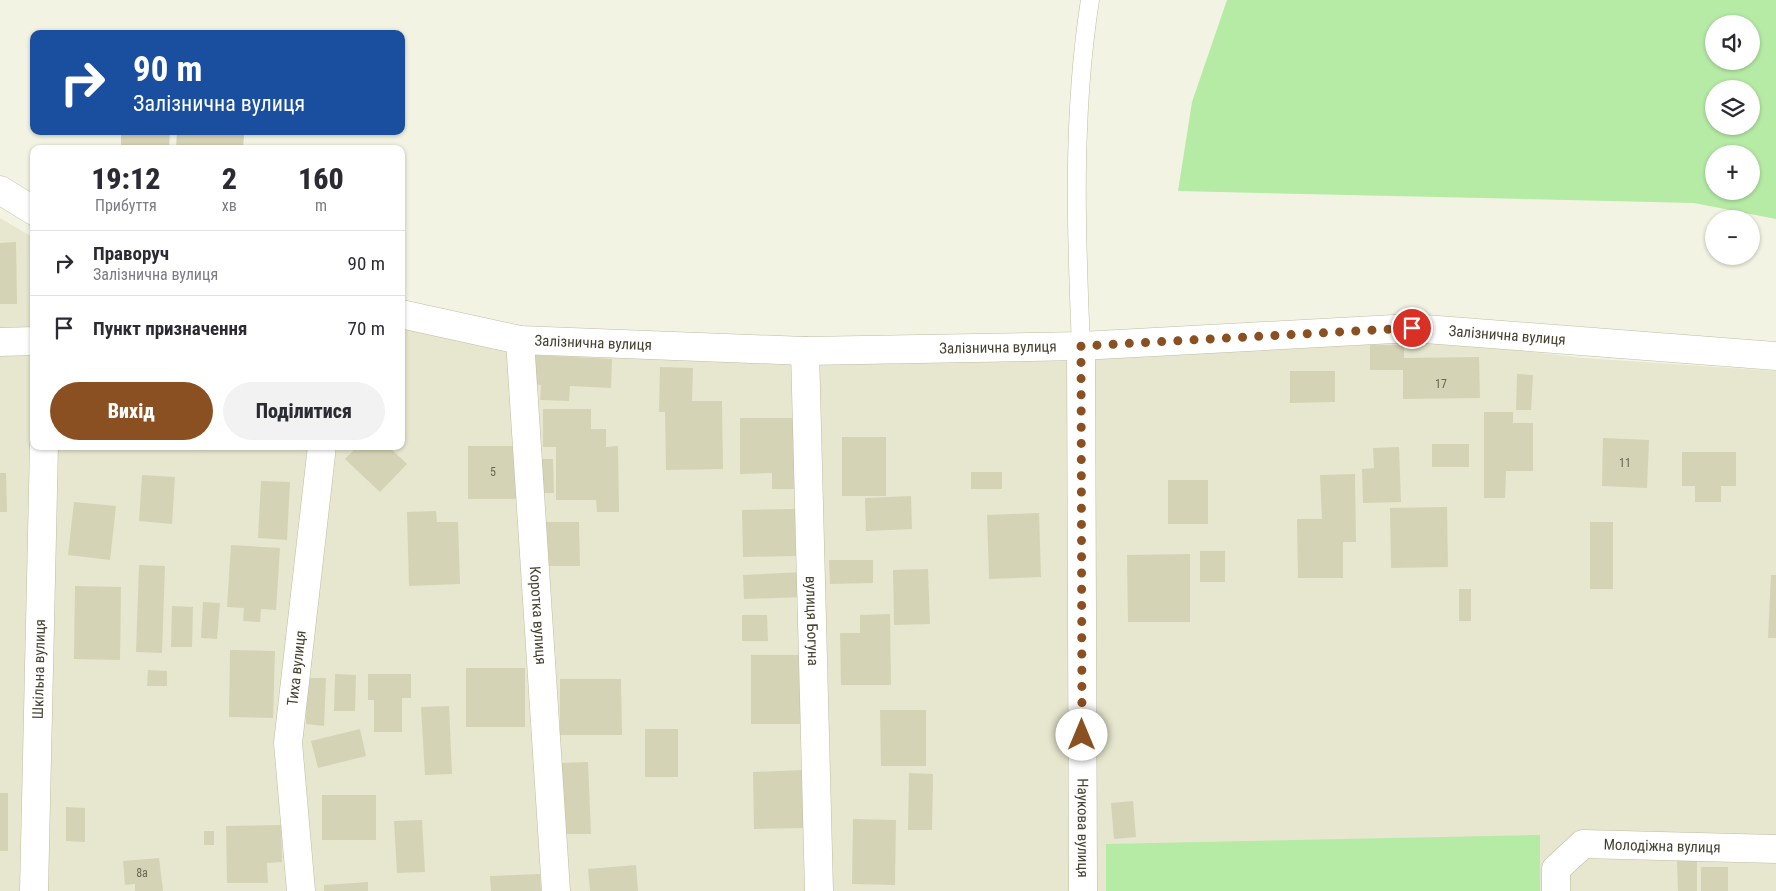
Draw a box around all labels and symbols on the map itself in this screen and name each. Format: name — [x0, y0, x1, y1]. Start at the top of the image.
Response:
pin — [1391, 307, 1433, 349]
street label: Залізнична вулиця — [1448, 322, 1566, 349]
street label: Залізнична вулиця — [534, 332, 652, 354]
street label: Залізнична вулиця — [939, 337, 1057, 358]
house number: 17 — [1435, 377, 1447, 391]
house number: 11 — [1619, 456, 1631, 470]
house number: 5 — [490, 465, 496, 479]
street label: Коротка вулиця — [526, 566, 550, 665]
street label: вулиця Богуна — [802, 576, 822, 666]
street label: Шкільна вулиця — [29, 619, 49, 719]
street label: Тиха вулиця — [283, 629, 310, 707]
position arrow — [1055, 708, 1107, 760]
street label: Наукова вулиця — [1074, 778, 1092, 878]
street label: Молодіжна вулиця — [1603, 836, 1721, 857]
house number: 8а — [136, 866, 148, 880]

